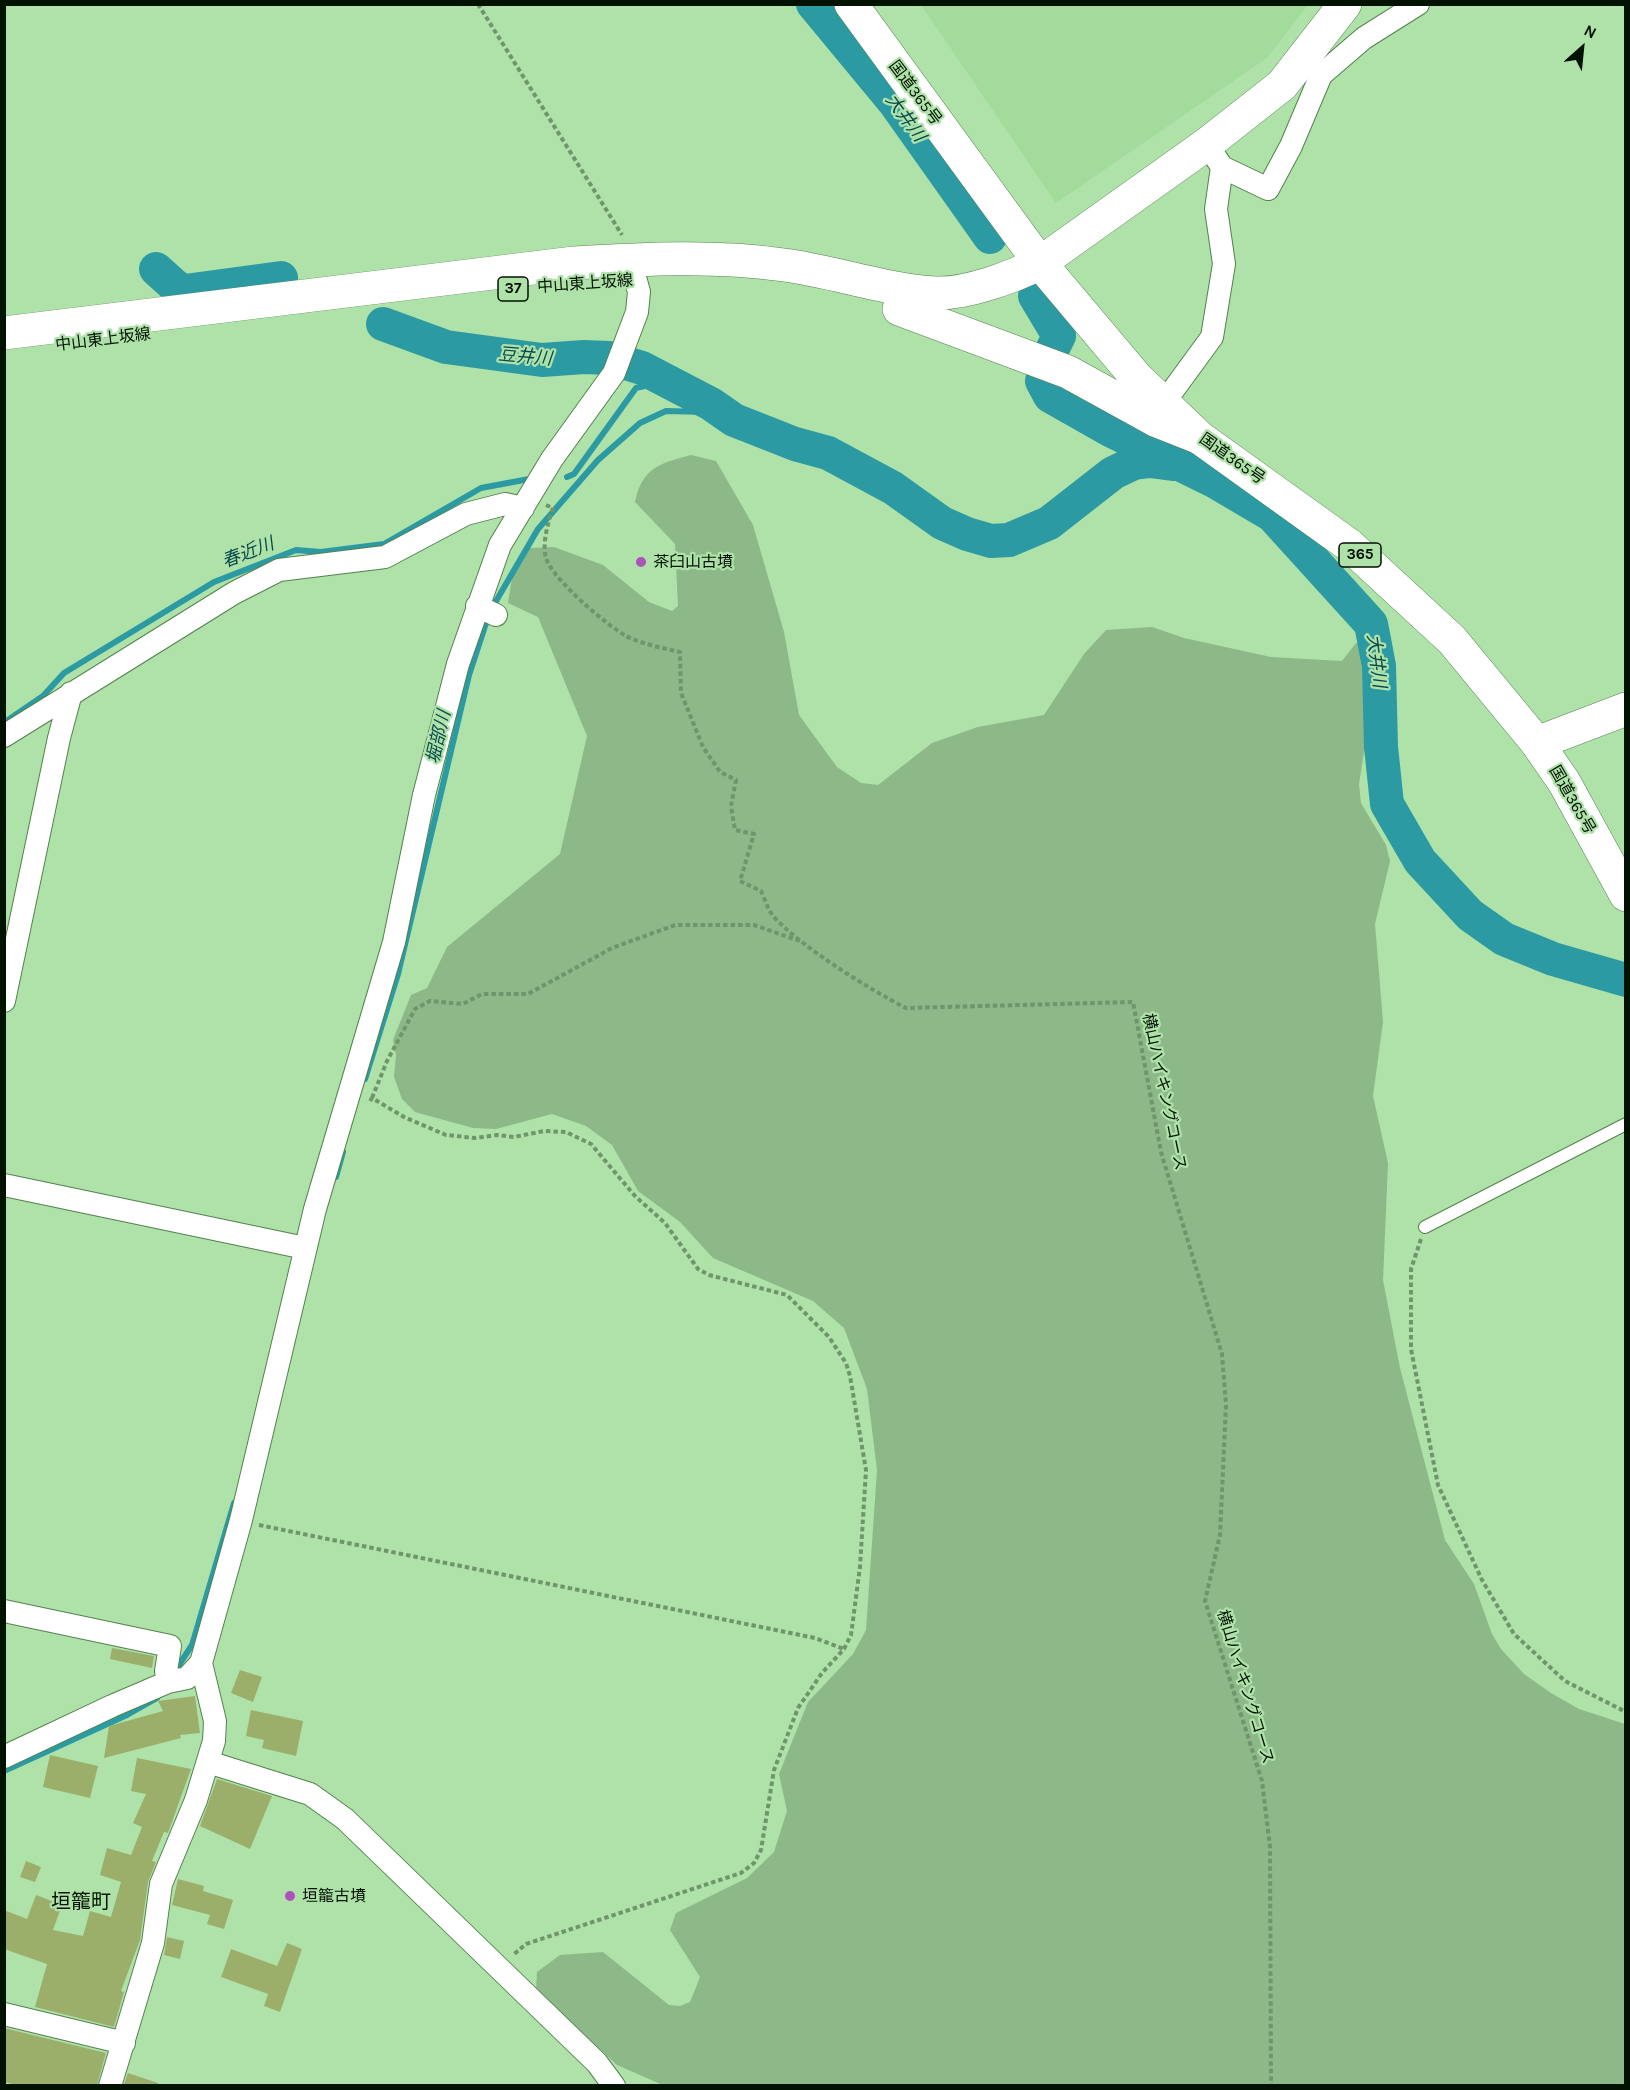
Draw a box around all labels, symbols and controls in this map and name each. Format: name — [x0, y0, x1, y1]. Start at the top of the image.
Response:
north arrow — [1552, 18, 1612, 78]
text: N — [1581, 20, 1600, 43]
street label: 国道365号 — [885, 57, 945, 129]
water label: 大井川 — [880, 90, 930, 146]
street label: 中山東上坂線 — [536, 271, 634, 297]
road number: 37 — [498, 277, 528, 301]
street label: 中山東上坂線 — [54, 325, 152, 355]
water label: 豆井川 — [497, 344, 553, 370]
street label: 国道365号 — [1196, 429, 1268, 489]
water label: 春近川 — [219, 533, 277, 573]
road number: 365 — [1339, 543, 1381, 567]
place label: 茶臼山古墳 — [653, 552, 733, 572]
marker: 茶臼山古墳 — [634, 555, 648, 569]
water label: 大井川 — [1362, 633, 1390, 689]
water label: 堀部川 — [422, 708, 456, 766]
street label: 国道365号 — [1545, 762, 1599, 838]
street label: 横山ハイキングコース — [1138, 1012, 1190, 1172]
street label: 横山ハイキングコース — [1212, 1608, 1278, 1766]
place label: 垣籠古墳 — [302, 1886, 366, 1906]
marker: 垣籠古墳 — [283, 1889, 297, 1903]
district label: 垣籠町 — [51, 1890, 111, 1914]

